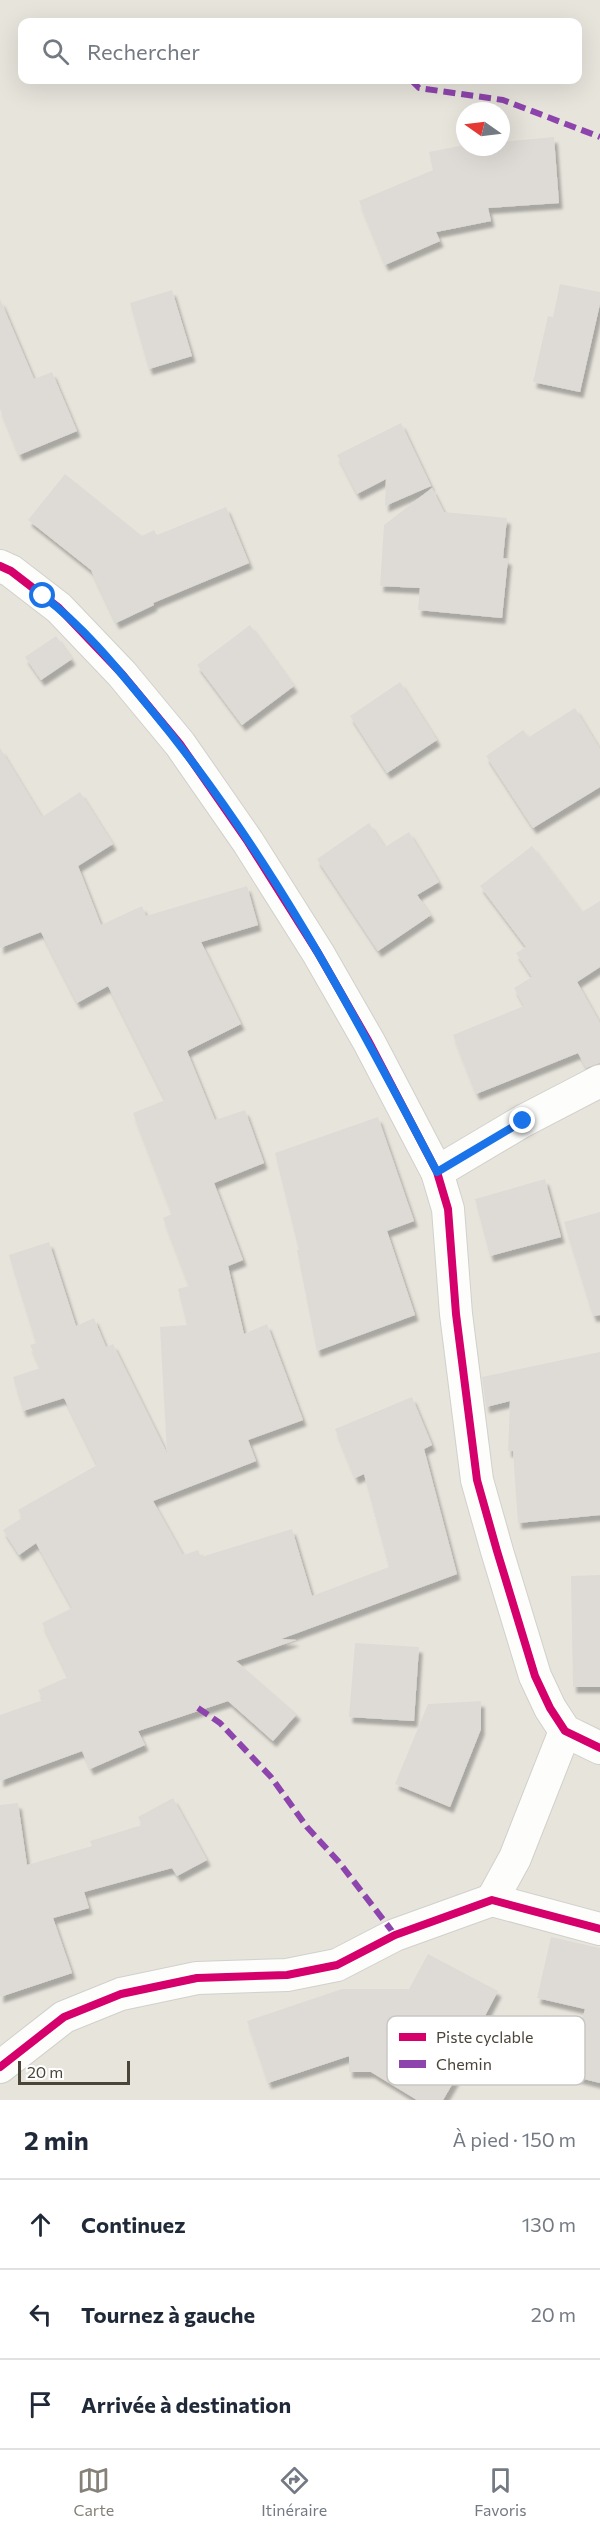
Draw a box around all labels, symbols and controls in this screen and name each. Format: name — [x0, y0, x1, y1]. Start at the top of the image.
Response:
search box — [18, 18, 582, 84]
icon: search — [39, 35, 72, 68]
text: Rechercher — [87, 38, 200, 65]
north arrow — [456, 102, 510, 156]
route start — [29, 582, 55, 608]
route end — [509, 1107, 535, 1133]
legend — [387, 2016, 585, 2085]
text: Piste cyclable — [436, 2027, 534, 2046]
text: Chemin — [436, 2054, 492, 2073]
scale bar — [18, 2058, 130, 2086]
text: 20 m — [27, 2062, 63, 2081]
text: 2 min — [24, 2124, 89, 2155]
text: À pied · 150 m — [453, 2127, 576, 2151]
icon: ahead — [24, 2208, 57, 2241]
text: Continuez — [81, 2211, 186, 2238]
text: 130 m — [522, 2212, 576, 2236]
icon: left — [24, 2298, 57, 2331]
text: Tournez à gauche — [81, 2301, 255, 2328]
text: 20 m — [531, 2302, 576, 2326]
icon: arrive — [24, 2388, 57, 2421]
text: Arrivée à destination — [81, 2391, 291, 2418]
tab: Carte — [74, 2464, 114, 2519]
tab: Itinéraire — [261, 2464, 327, 2519]
tab: Favoris — [474, 2464, 526, 2519]

